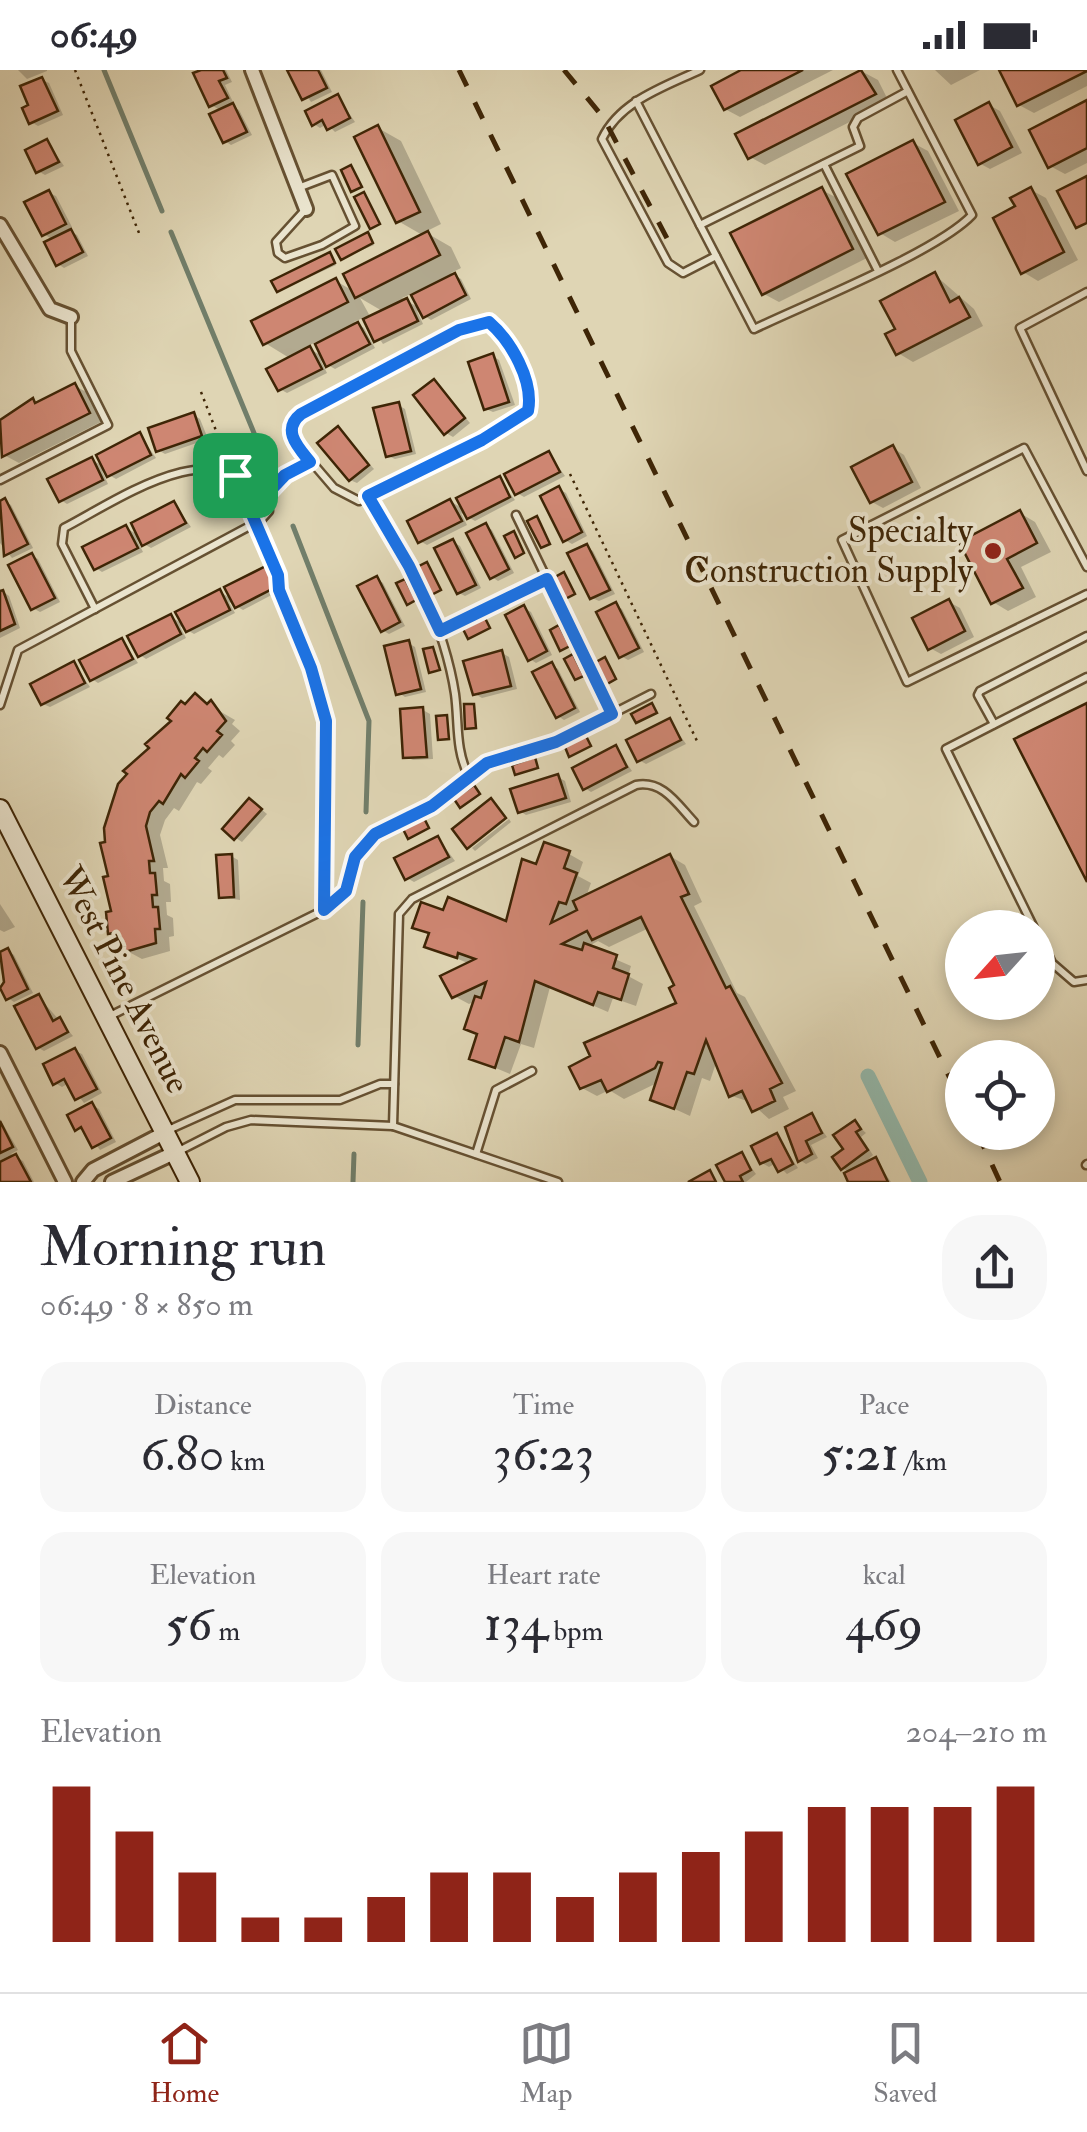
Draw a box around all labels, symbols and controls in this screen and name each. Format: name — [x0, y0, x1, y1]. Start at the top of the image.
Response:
text: 06:49 — [50, 11, 138, 59]
pin — [193, 433, 278, 518]
icon: arrive — [208, 448, 263, 503]
place label: Specialty Construction Supply — [684, 509, 974, 593]
marker: Specialty Construction Supply — [982, 540, 1004, 562]
street label: West Pine Avenue — [47, 858, 200, 1101]
north arrow — [945, 910, 1055, 1020]
map controls — [945, 910, 1055, 1150]
button: locate — [945, 1040, 1055, 1150]
text: Morning run — [40, 1213, 326, 1282]
button: share — [942, 1215, 1047, 1320]
text: 06:49 · 8 × 850 m — [40, 1285, 253, 1325]
text: Distance — [154, 1388, 252, 1423]
text: Time — [513, 1388, 574, 1423]
text: Pace — [859, 1388, 909, 1423]
text: 6.80 — [140, 1423, 224, 1486]
text: 36:23 — [493, 1423, 594, 1486]
text: 5:21 — [821, 1423, 899, 1486]
text: km — [224, 1444, 265, 1479]
text: /km — [899, 1444, 947, 1479]
text: Elevation — [149, 1558, 256, 1593]
text: Heart rate — [487, 1558, 600, 1593]
text: kcal — [863, 1558, 906, 1593]
text: 56 — [166, 1593, 213, 1656]
text: 134 — [484, 1593, 548, 1656]
text: 469 — [845, 1593, 923, 1656]
text: m — [213, 1614, 240, 1649]
text: bpm — [548, 1614, 603, 1649]
text: Elevation — [40, 1712, 162, 1752]
text: 204–210 m — [906, 1712, 1047, 1752]
tab: Home — [150, 2016, 219, 2111]
tab: Map — [519, 2016, 574, 2111]
tab: Saved — [873, 2016, 937, 2111]

